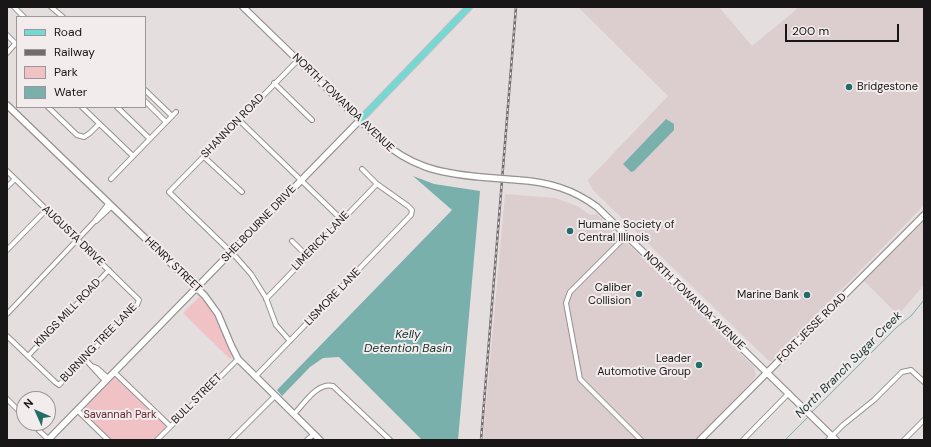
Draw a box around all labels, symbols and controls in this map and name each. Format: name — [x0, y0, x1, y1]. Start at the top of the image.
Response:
legend — [16, 16, 146, 108]
scale bar — [787, 16, 901, 42]
text: 200 m — [792, 23, 829, 39]
text: Road — [54, 24, 82, 40]
text: Railway — [54, 44, 95, 60]
street label: NORTH TOWANDA AVENUE — [289, 51, 397, 155]
text: Park — [54, 64, 78, 80]
place label: Bridgestone — [857, 80, 918, 94]
marker: Bridgestone — [844, 82, 854, 92]
text: Water — [54, 84, 87, 100]
street label: SHANNON ROAD — [199, 91, 267, 161]
street label: SHELBOURNE DRIVE — [219, 183, 299, 265]
street label: AUGUSTA DRIVE — [39, 203, 107, 269]
street label: LIMERICK LANE — [289, 209, 353, 273]
place label: Humane Society of Central Illinois — [578, 218, 675, 244]
marker: Humane Society of Central Illinois — [565, 226, 575, 236]
street label: HENRY STREET — [142, 234, 204, 296]
street label: NORTH TOWANDA AVENUE — [640, 249, 748, 353]
street label: LISMORE LANE — [302, 265, 364, 329]
street label: KINGS MILL ROAD — [32, 276, 104, 350]
place label: Caliber Collision — [588, 281, 631, 307]
place label: Marine Bank — [737, 288, 799, 302]
marker: Caliber Collision — [634, 289, 644, 299]
street label: FORT JESSE ROAD — [774, 290, 850, 366]
marker: Marine Bank — [802, 290, 812, 300]
street label: BURNING TREE LANE — [58, 301, 140, 385]
water label: North Branch Sugar Creek — [793, 309, 905, 421]
water label: Kelly Detention Basin — [364, 328, 452, 356]
place label: Leader Automotive Group — [597, 352, 691, 378]
marker: Leader Automotive Group — [694, 360, 704, 370]
street label: BULL STREET — [169, 371, 225, 427]
north arrow — [16, 391, 56, 431]
text: N — [20, 395, 36, 411]
park label: Savannah Park — [83, 408, 157, 422]

